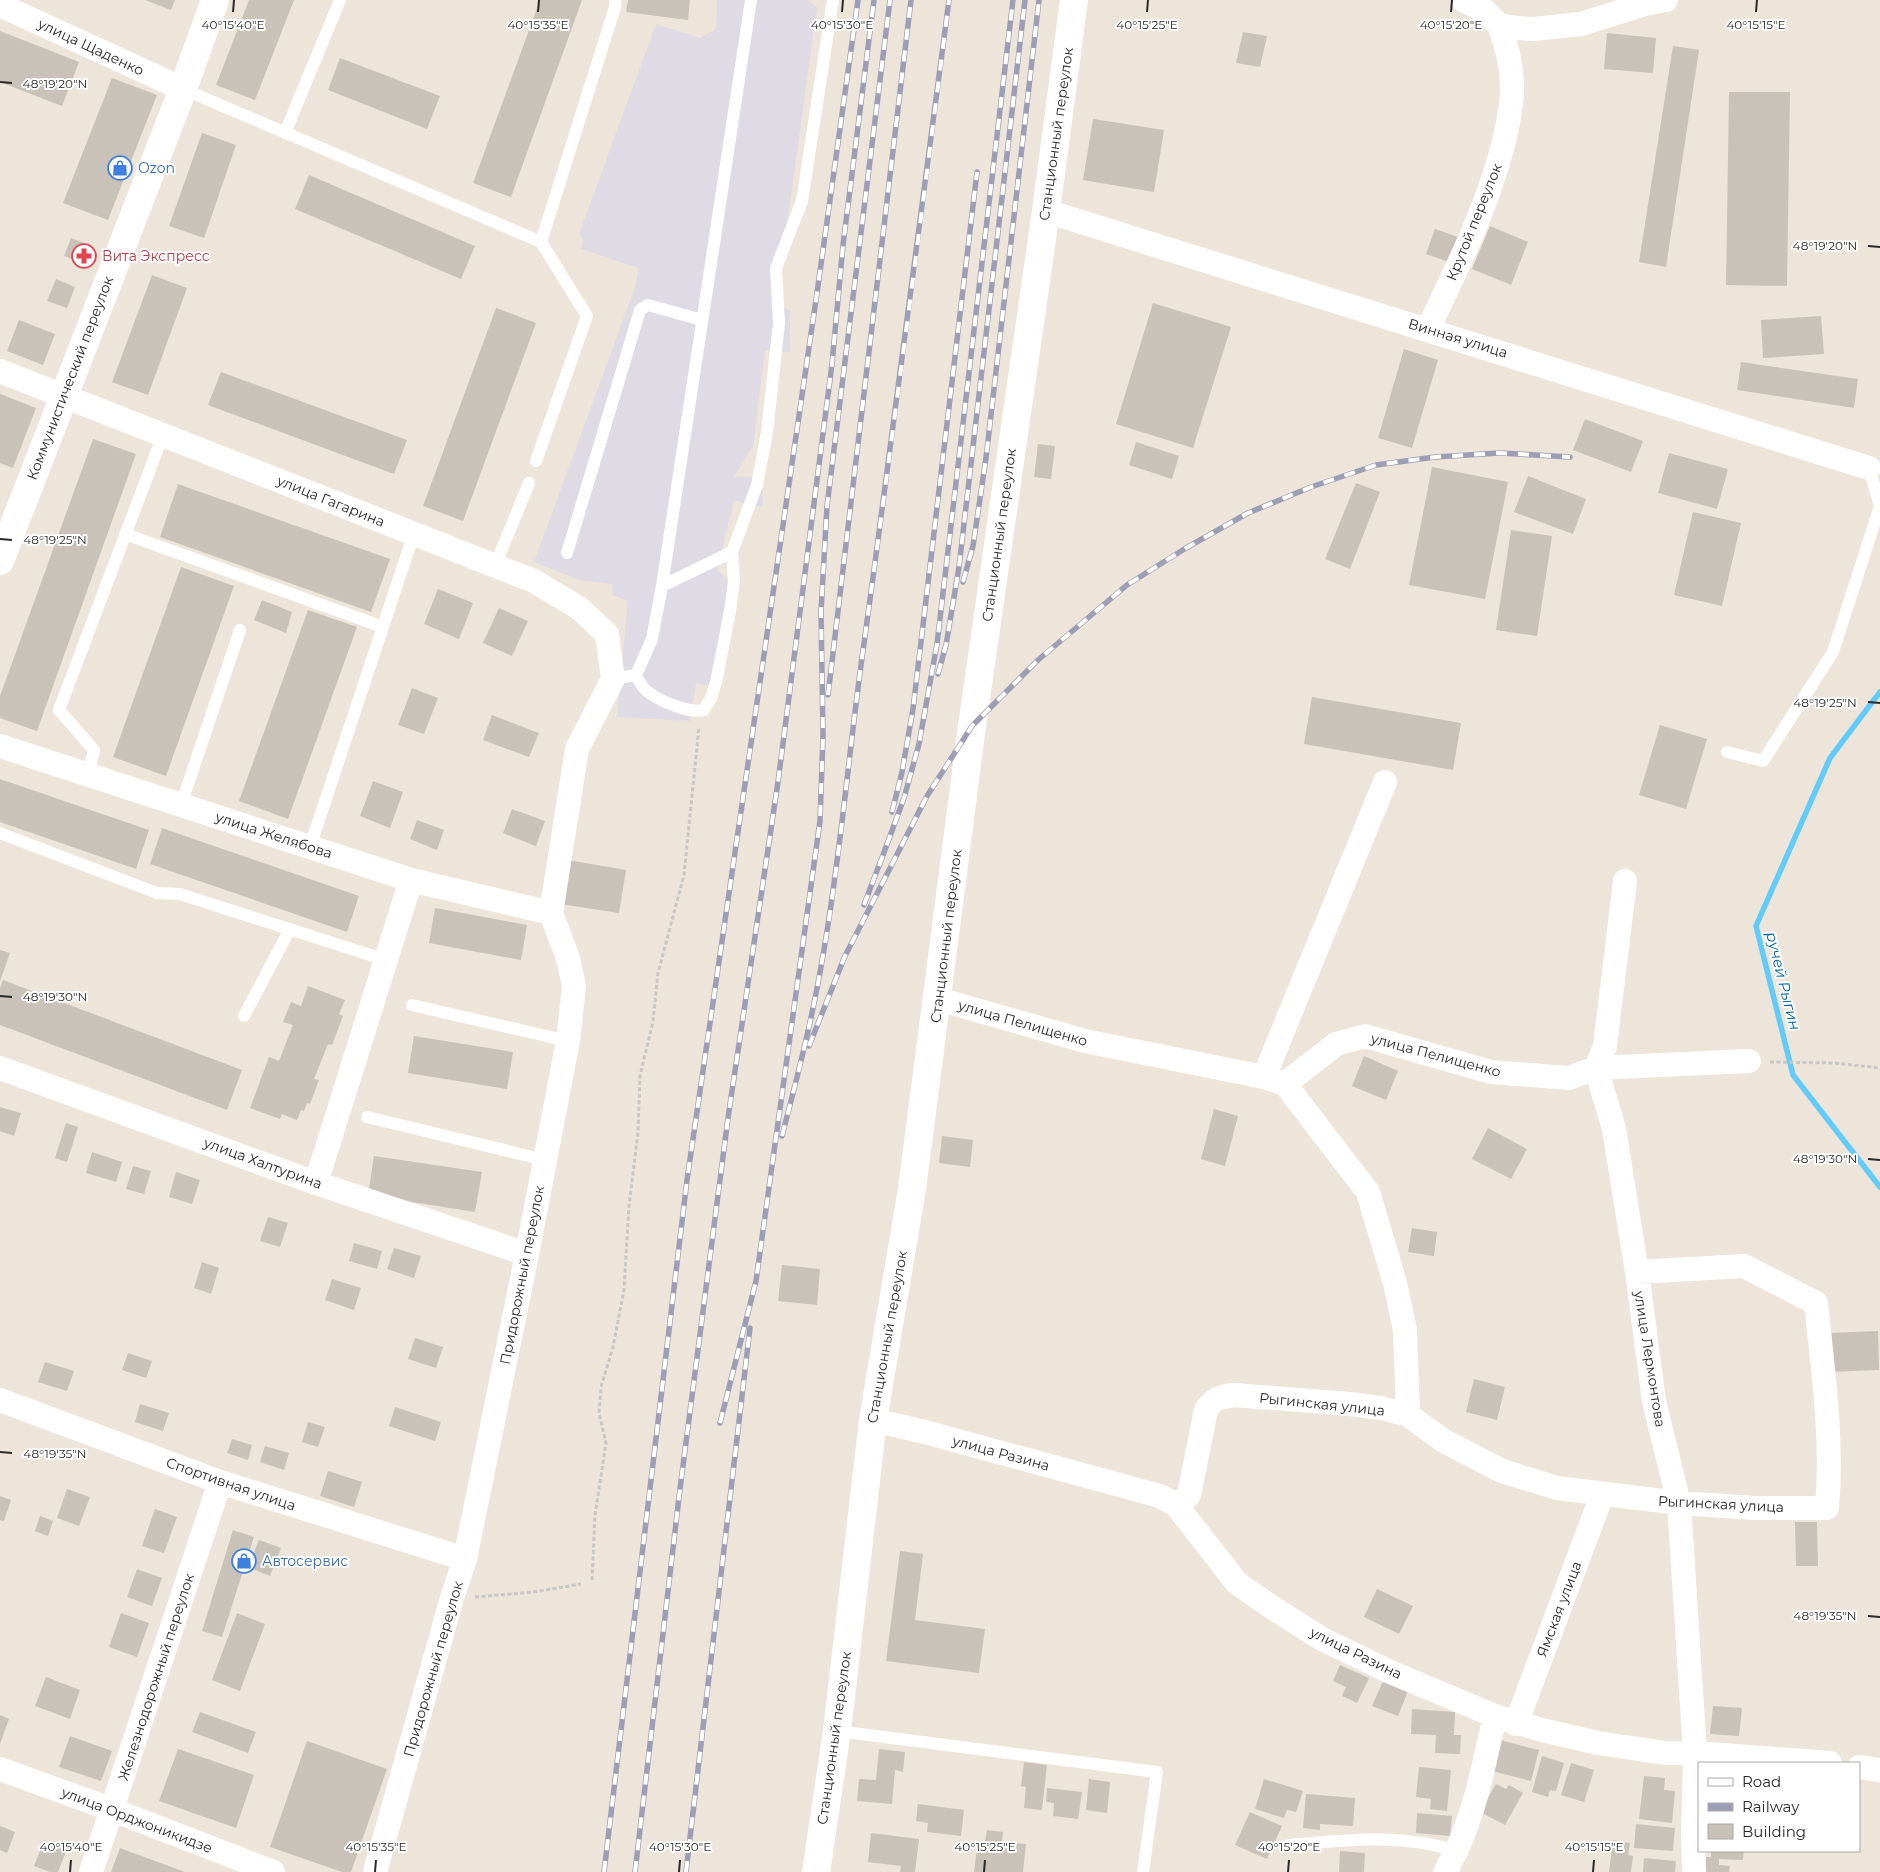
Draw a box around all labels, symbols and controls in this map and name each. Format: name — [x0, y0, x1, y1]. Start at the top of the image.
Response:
street label: улица Щаденко — [34, 14, 147, 80]
text: 40°15'40"E — [202, 17, 264, 32]
text: 40°15'35"E — [507, 17, 569, 32]
text: 40°15'30"E — [811, 17, 873, 32]
text: 40°15'25"E — [1116, 17, 1178, 32]
text: 40°15'20"E — [1420, 17, 1482, 32]
text: 40°15'15"E — [1726, 17, 1786, 32]
street label: Станционный переулок — [1035, 46, 1077, 222]
text: 48°19'20"N — [23, 76, 87, 91]
shop icon: Ozon — [107, 155, 133, 181]
place label: Ozon — [138, 159, 175, 177]
street label: Крутой переулок — [1442, 161, 1506, 283]
text: 48°19'20"N — [1793, 238, 1857, 253]
pharmacy icon: Вита Экспресс — [71, 243, 97, 269]
place label: Вита Экспресс — [102, 247, 210, 265]
street label: Коммунистический переулок — [23, 274, 117, 482]
street label: Винная улица — [1406, 314, 1510, 362]
street label: Станционный переулок — [978, 447, 1020, 623]
street label: улица Гагарина — [273, 471, 388, 531]
text: 48°19'25"N — [23, 532, 87, 547]
text: 48°19'25"N — [1793, 695, 1857, 710]
street label: улица Желябова — [212, 807, 335, 862]
street label: Станционный переулок — [926, 848, 966, 1024]
water label: ручей Рыгин — [1762, 930, 1805, 1032]
text: 48°19'30"N — [23, 989, 87, 1004]
street label: улица Пелищенко — [955, 996, 1090, 1050]
street label: улица Пелищенко — [1368, 1029, 1503, 1081]
street label: улица Халтурина — [200, 1133, 325, 1193]
text: 48°19'30"N — [1793, 1151, 1857, 1166]
street label: Придорожный переулок — [496, 1184, 548, 1366]
street label: Станционный переулок — [863, 1249, 911, 1425]
street label: улица Лермонтова — [1630, 1289, 1670, 1429]
street label: Рыгинская улица — [1258, 1388, 1386, 1420]
street label: улица Разина — [949, 1431, 1052, 1475]
text: 48°19'35"N — [23, 1446, 87, 1461]
street label: Спортивная улица — [164, 1453, 298, 1515]
street label: Рыгинская улица — [1657, 1492, 1785, 1516]
shop icon: Автосервис — [231, 1548, 257, 1574]
place label: Автосервис — [262, 1552, 348, 1570]
street label: Ямская улица — [1532, 1559, 1586, 1659]
street label: Железнодорожный переулок — [114, 1571, 198, 1783]
street label: Придорожный переулок — [399, 1579, 467, 1759]
text: 48°19'35"N — [1793, 1608, 1857, 1623]
street label: улица Разина — [1306, 1623, 1405, 1683]
street label: Станционный переулок — [813, 1650, 855, 1826]
legend — [1698, 1762, 1860, 1852]
text: Road — [1742, 1772, 1781, 1791]
street label: улица Орджоникидзе — [58, 1783, 215, 1857]
text: Railway — [1742, 1797, 1800, 1816]
text: Building — [1742, 1822, 1806, 1841]
text: 40°15'40"E — [40, 1839, 102, 1854]
text: 40°15'35"E — [345, 1839, 407, 1854]
text: 40°15'30"E — [649, 1839, 711, 1854]
text: 40°15'25"E — [954, 1839, 1016, 1854]
text: 40°15'20"E — [1258, 1839, 1320, 1854]
text: 40°15'15"E — [1564, 1839, 1624, 1854]

